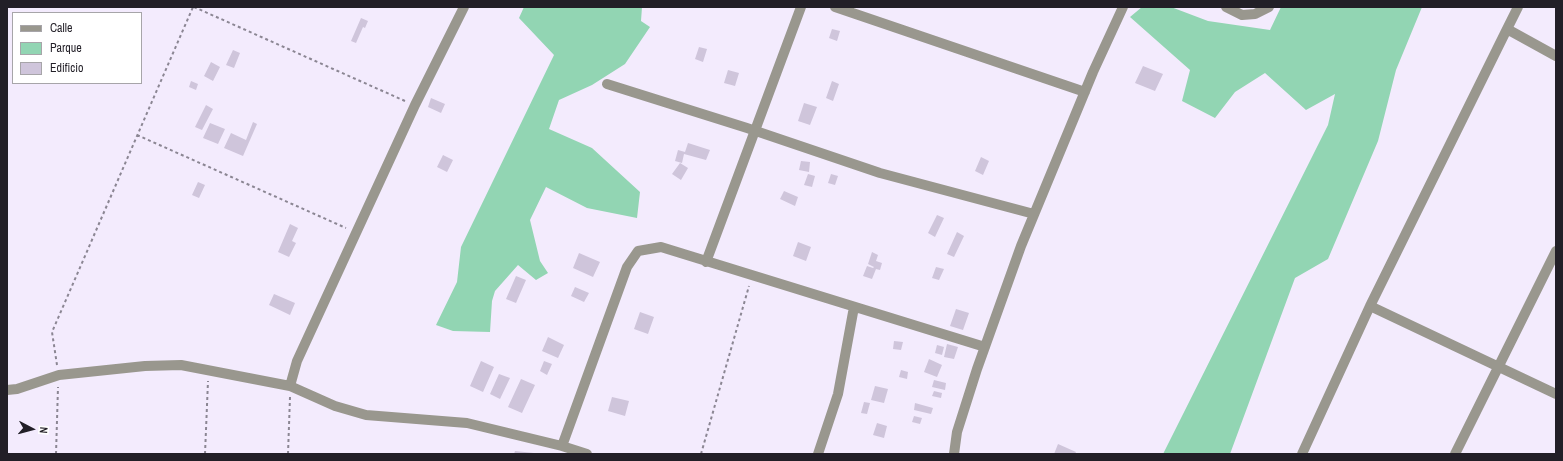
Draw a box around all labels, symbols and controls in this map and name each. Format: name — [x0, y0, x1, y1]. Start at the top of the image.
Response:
legend — [12, 12, 142, 84]
text: Calle — [50, 20, 72, 36]
text: Parque — [50, 40, 82, 56]
text: Edificio — [50, 60, 83, 76]
north arrow — [12, 409, 52, 449]
text: N — [37, 426, 51, 434]

